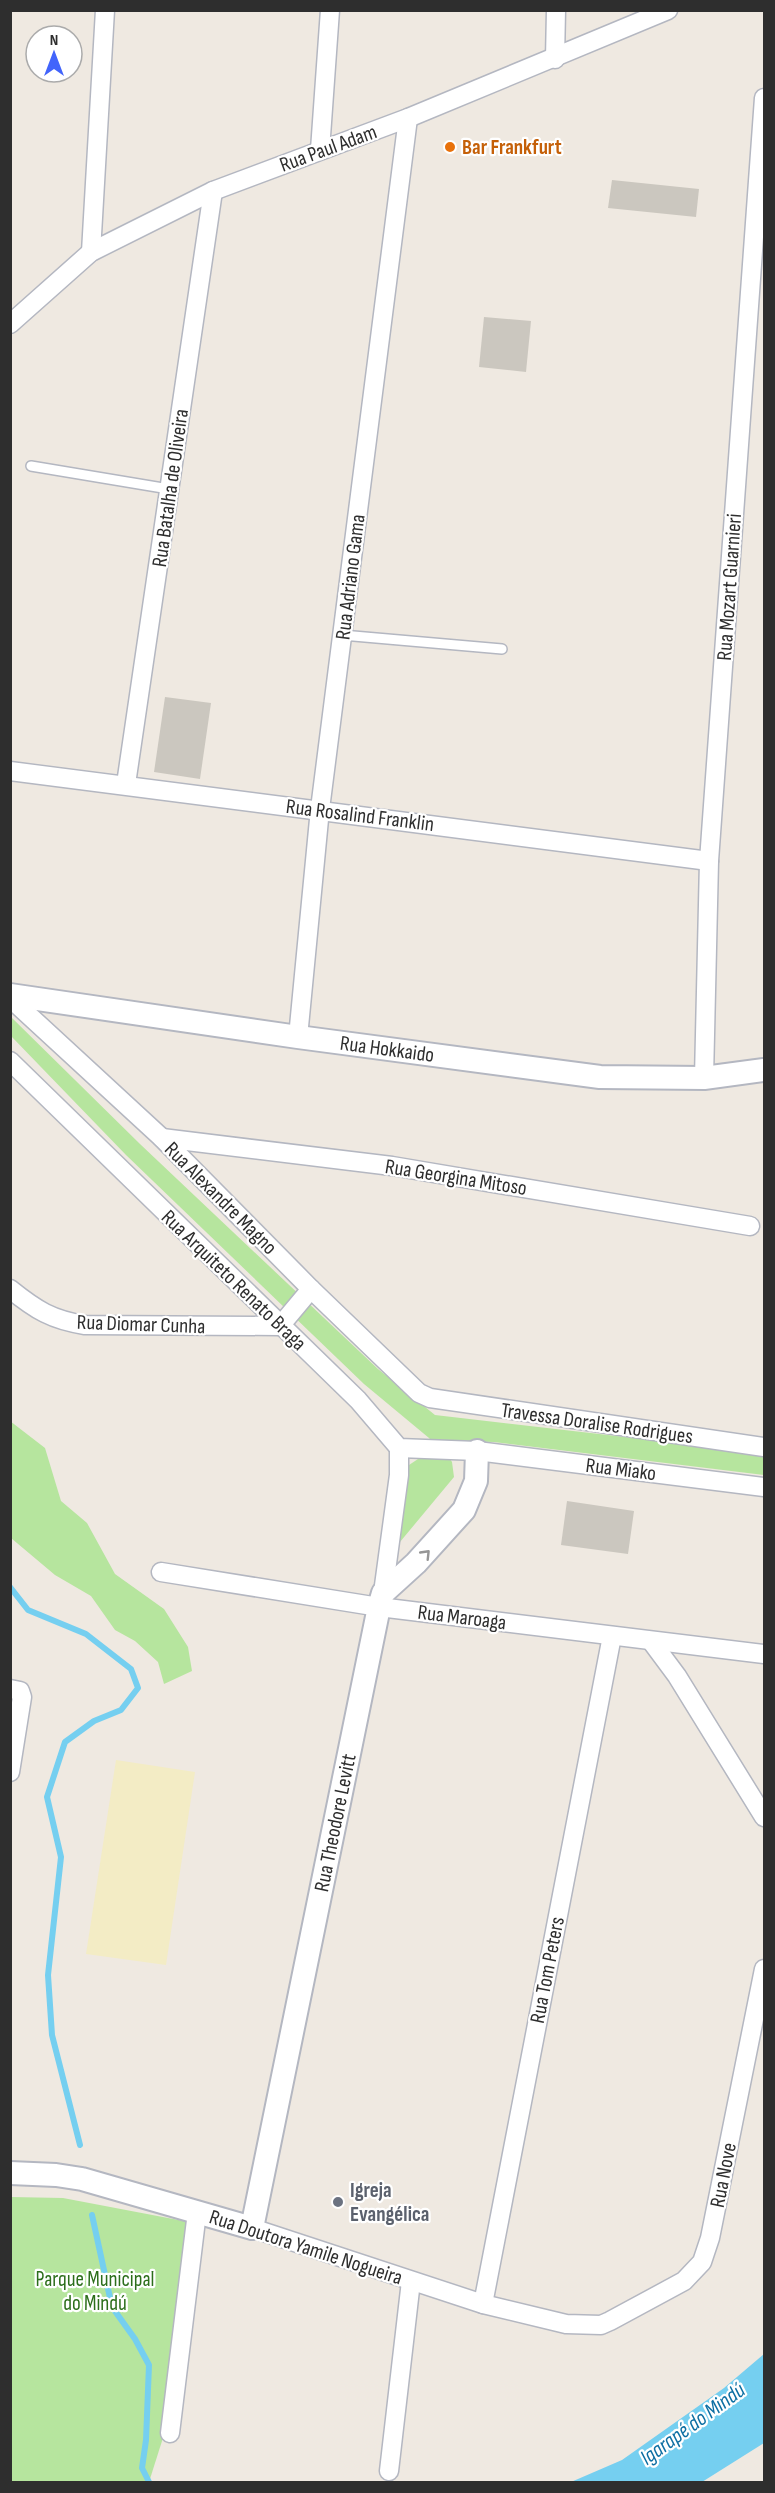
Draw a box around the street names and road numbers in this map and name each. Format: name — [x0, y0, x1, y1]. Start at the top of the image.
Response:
street label: Rua Paul Adam — [276, 119, 380, 178]
street label: Rua Batalha de Oliveira — [147, 407, 194, 569]
street label: Rua Adriano Gama — [330, 513, 371, 641]
street label: Rua Mozart Guarnieri — [712, 513, 747, 661]
street label: Rua Rosalind Franklin — [285, 794, 435, 837]
street label: Rua Hokkaido — [338, 1031, 436, 1068]
street label: Rua Alexandre Magno — [159, 1137, 282, 1260]
street label: Rua Georgina Mitoso — [383, 1154, 529, 1201]
street label: Rua Arquiteto Renato Braga — [156, 1205, 311, 1356]
street label: Rua Diomar Cunha — [76, 1310, 206, 1339]
street label: Travessa Doralise Rodrigues — [499, 1398, 695, 1449]
street label: Rua Miako — [584, 1453, 658, 1486]
street label: Rua Maroaga — [416, 1600, 508, 1635]
street label: Rua Theodore Levitt — [309, 1752, 362, 1894]
street label: Rua Tom Peters — [525, 1915, 570, 2025]
street label: Rua Nove — [705, 2141, 742, 2210]
street label: Rua Doutora Yamile Nogueira — [206, 2204, 406, 2290]

